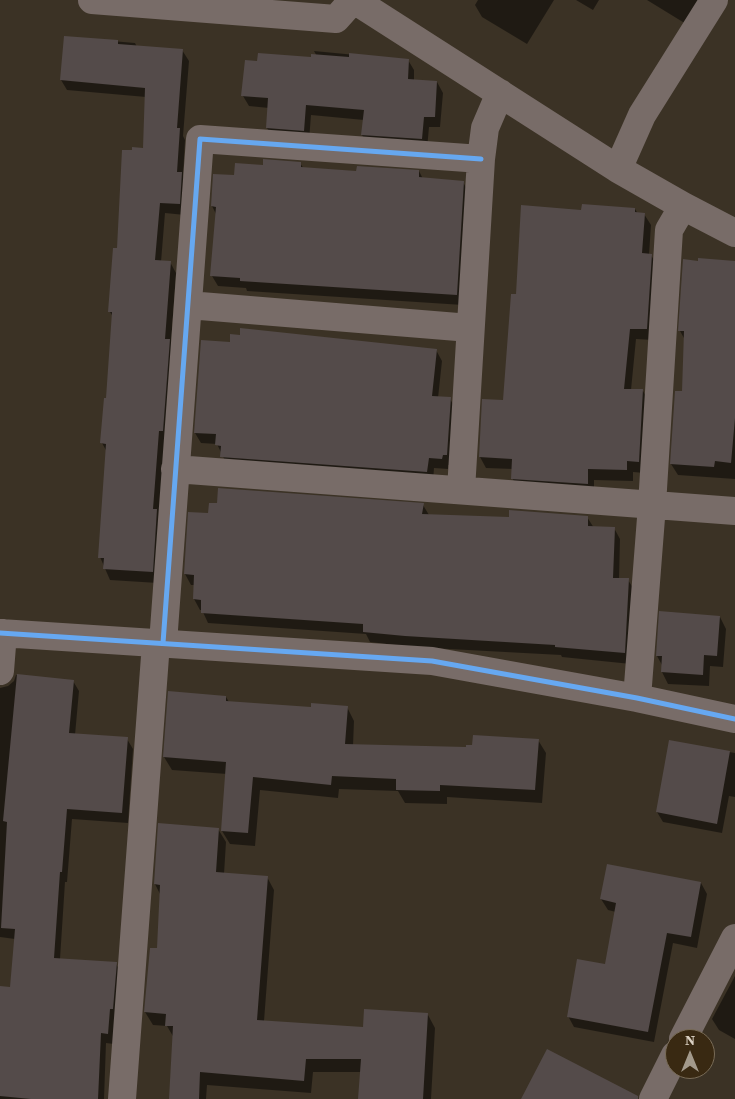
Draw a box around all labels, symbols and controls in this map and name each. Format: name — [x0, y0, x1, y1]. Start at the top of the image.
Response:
north arrow — [665, 1029, 715, 1079]
text: N — [685, 1030, 695, 1050]

